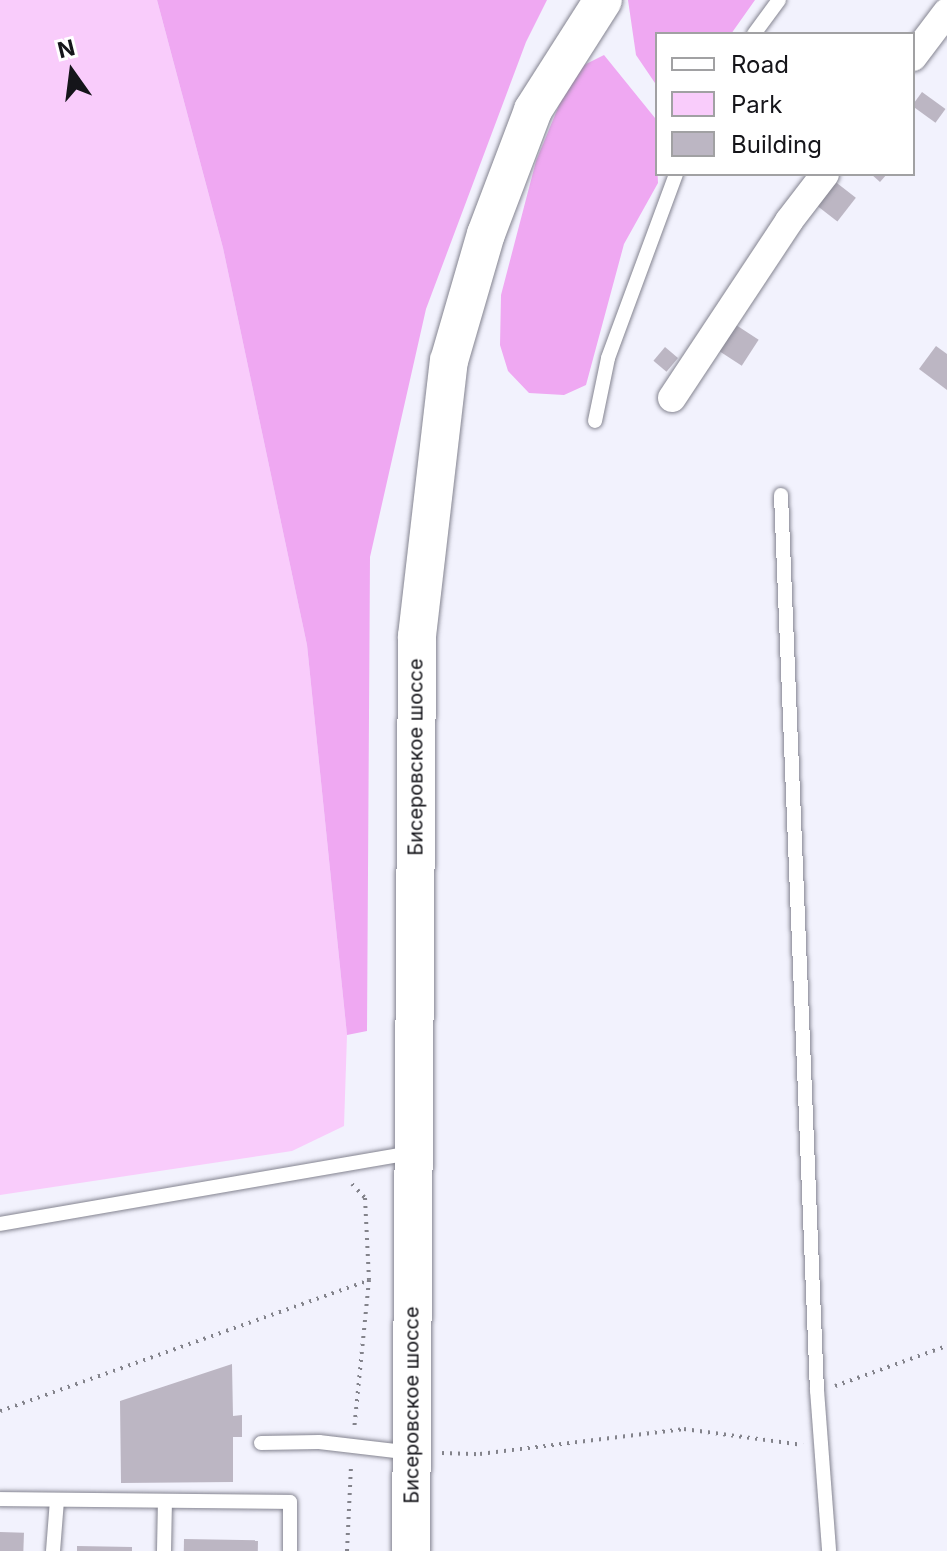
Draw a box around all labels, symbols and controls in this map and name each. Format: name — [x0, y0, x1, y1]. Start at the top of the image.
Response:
north arrow — [32, 32, 112, 112]
legend — [655, 32, 915, 176]
text: N — [55, 34, 77, 63]
text: Road — [731, 50, 789, 79]
text: Park — [731, 90, 782, 119]
text: Building — [731, 130, 822, 159]
street label: Бисеровское шоссе — [404, 658, 428, 856]
street label: Бисеровское шоссе — [400, 1306, 424, 1504]

